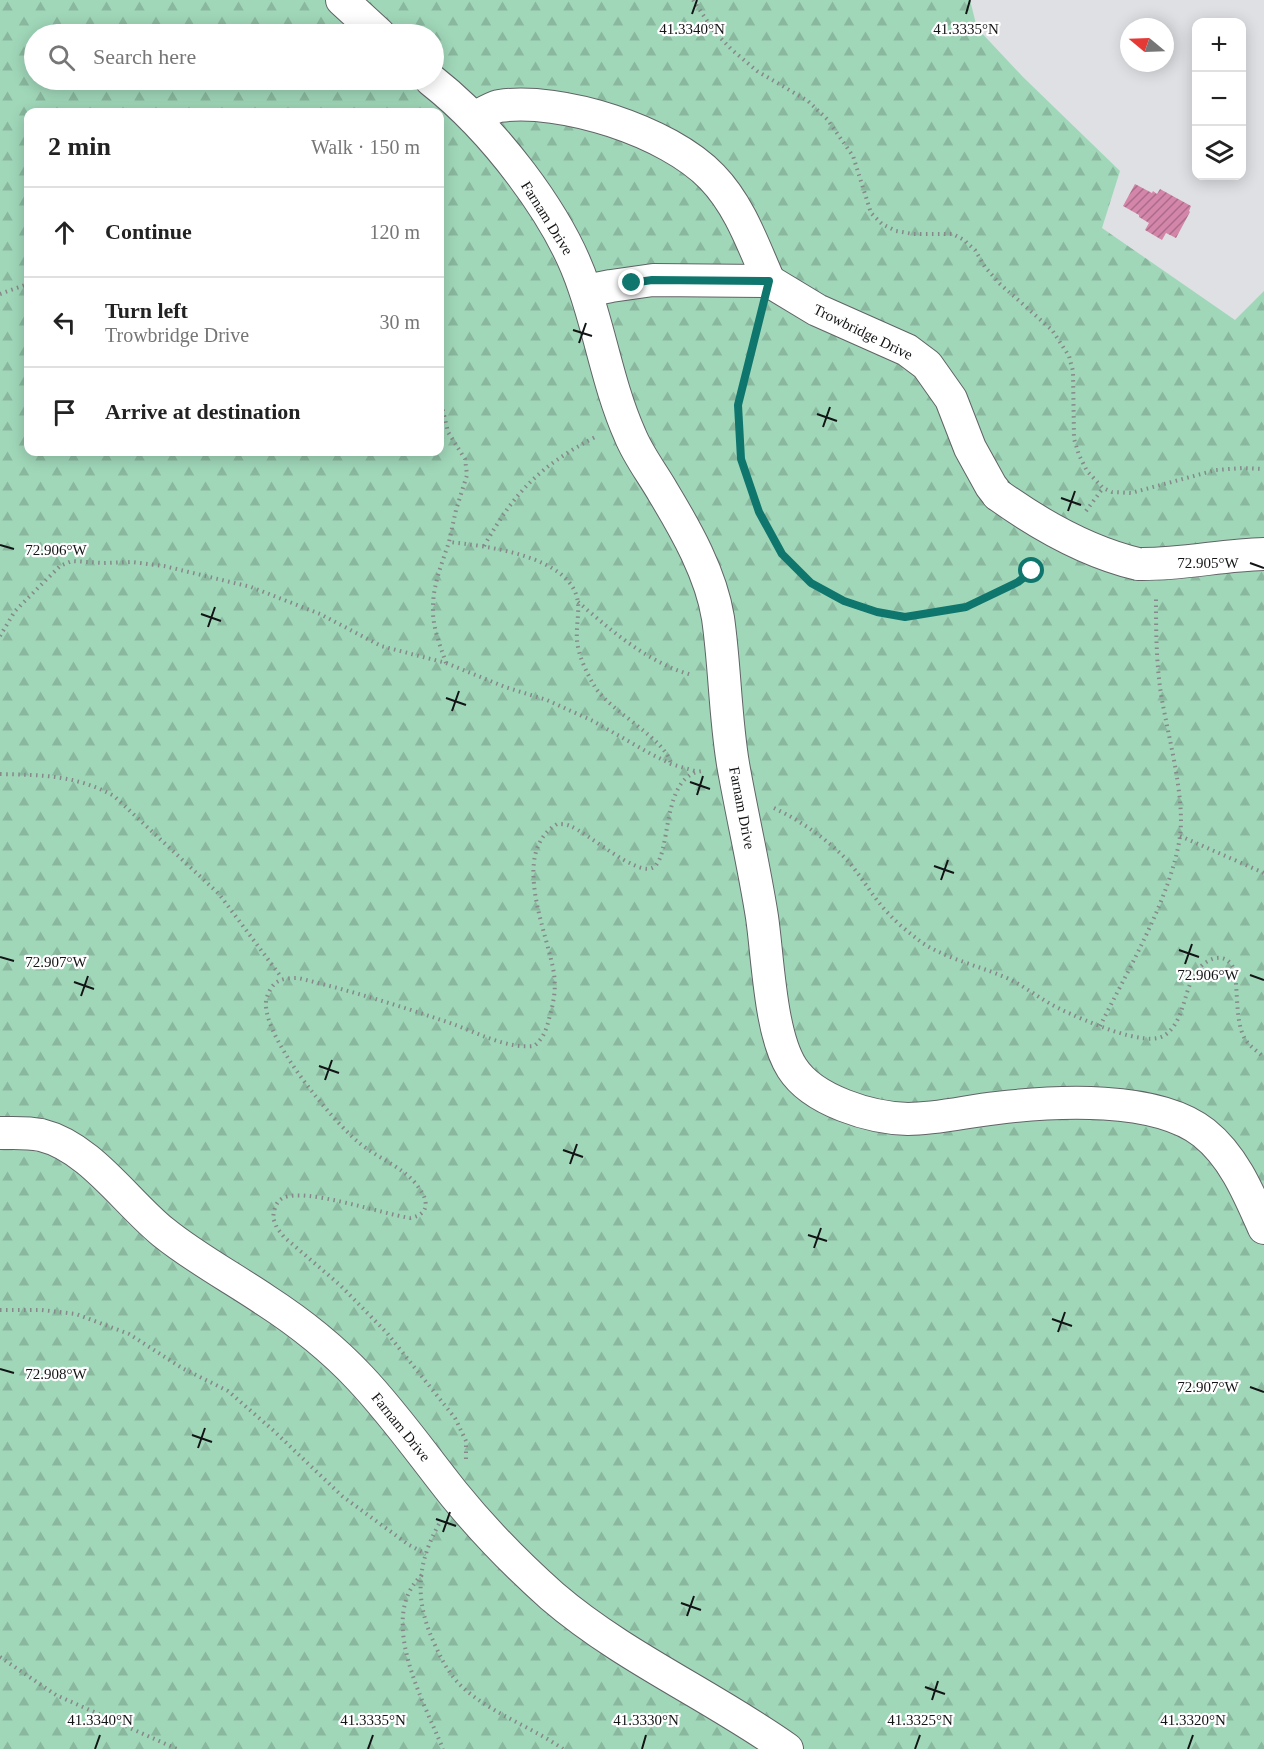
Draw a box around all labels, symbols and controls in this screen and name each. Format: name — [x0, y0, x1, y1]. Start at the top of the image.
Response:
north arrow — [1120, 18, 1174, 72]
map controls — [1192, 18, 1246, 180]
button: + — [1192, 18, 1246, 72]
text: 41.3340°N — [659, 21, 725, 37]
text: 41.3335°N — [933, 21, 999, 37]
search box — [24, 24, 444, 90]
icon: search — [45, 41, 78, 74]
text: Search here — [93, 44, 196, 69]
button: − — [1192, 72, 1246, 126]
button: layers — [1192, 126, 1246, 180]
text: 2 min — [48, 132, 111, 161]
text: Walk · 150 m — [311, 136, 420, 158]
street label: Farnam Drive — [518, 178, 576, 258]
icon: ahead — [48, 216, 81, 249]
text: Continue — [105, 219, 192, 244]
text: 120 m — [369, 221, 420, 243]
route end — [618, 269, 644, 295]
text: Turn left — [105, 298, 188, 323]
street label: Trowbridge Drive — [811, 301, 915, 363]
icon: left — [48, 306, 81, 339]
text: 30 m — [379, 311, 420, 333]
text: Trowbridge Drive — [105, 324, 249, 346]
icon: arrive — [48, 396, 81, 429]
text: Arrive at destination — [105, 399, 301, 424]
text: 72.906°W — [25, 542, 88, 558]
text: 72.905°W — [1177, 555, 1240, 571]
route start — [1018, 557, 1044, 583]
street label: Farnam Drive — [726, 765, 758, 851]
text: 72.907°W — [25, 954, 88, 970]
text: 72.906°W — [1177, 967, 1240, 983]
text: 72.908°W — [25, 1366, 88, 1382]
text: 72.907°W — [1177, 1379, 1240, 1395]
street label: Farnam Drive — [368, 1389, 434, 1465]
text: 41.3340°N — [67, 1712, 133, 1728]
text: 41.3335°N — [340, 1712, 406, 1728]
text: 41.3330°N — [613, 1712, 679, 1728]
text: 41.3325°N — [887, 1712, 953, 1728]
text: 41.3320°N — [1160, 1712, 1226, 1728]

